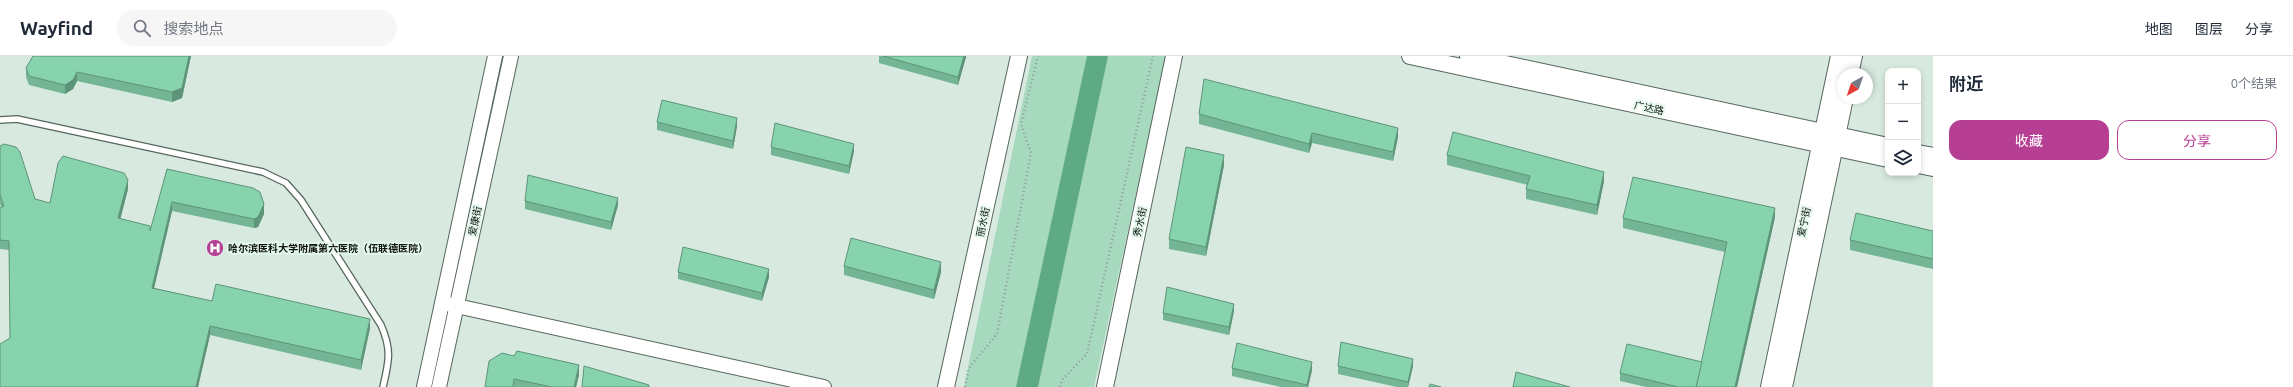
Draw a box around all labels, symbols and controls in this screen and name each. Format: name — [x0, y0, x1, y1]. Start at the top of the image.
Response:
search box — [117, 10, 397, 46]
text: Wayfind — [20, 17, 93, 39]
icon: search — [131, 17, 153, 39]
text: 搜索地点 — [163, 20, 223, 37]
text: 地图 — [2145, 21, 2173, 37]
text: 图层 — [2195, 21, 2223, 37]
text: 分享 — [2245, 21, 2273, 37]
north arrow — [1837, 68, 1873, 104]
map controls — [1885, 68, 1921, 176]
button: + — [1885, 68, 1921, 104]
text: 附近 — [1949, 74, 1983, 93]
text: 0个结果 — [2231, 76, 2277, 90]
street label: 广达路 — [1633, 100, 1665, 116]
button: − — [1885, 104, 1921, 140]
button: 收藏 — [1949, 120, 2109, 160]
button: 分享 — [2117, 120, 2277, 160]
button: layers — [1885, 140, 1921, 176]
street label: 爱康街 — [467, 205, 483, 237]
street label: 丽水街 — [975, 206, 991, 238]
street label: 秀水街 — [1132, 206, 1148, 238]
street label: 爱宁街 — [1796, 206, 1812, 238]
hospital icon: 哈尔滨医科大学附属第六医院（伍联德医院） — [205, 238, 225, 258]
place label: 哈尔滨医科大学附属第六医院（伍联德医院） — [228, 242, 428, 254]

